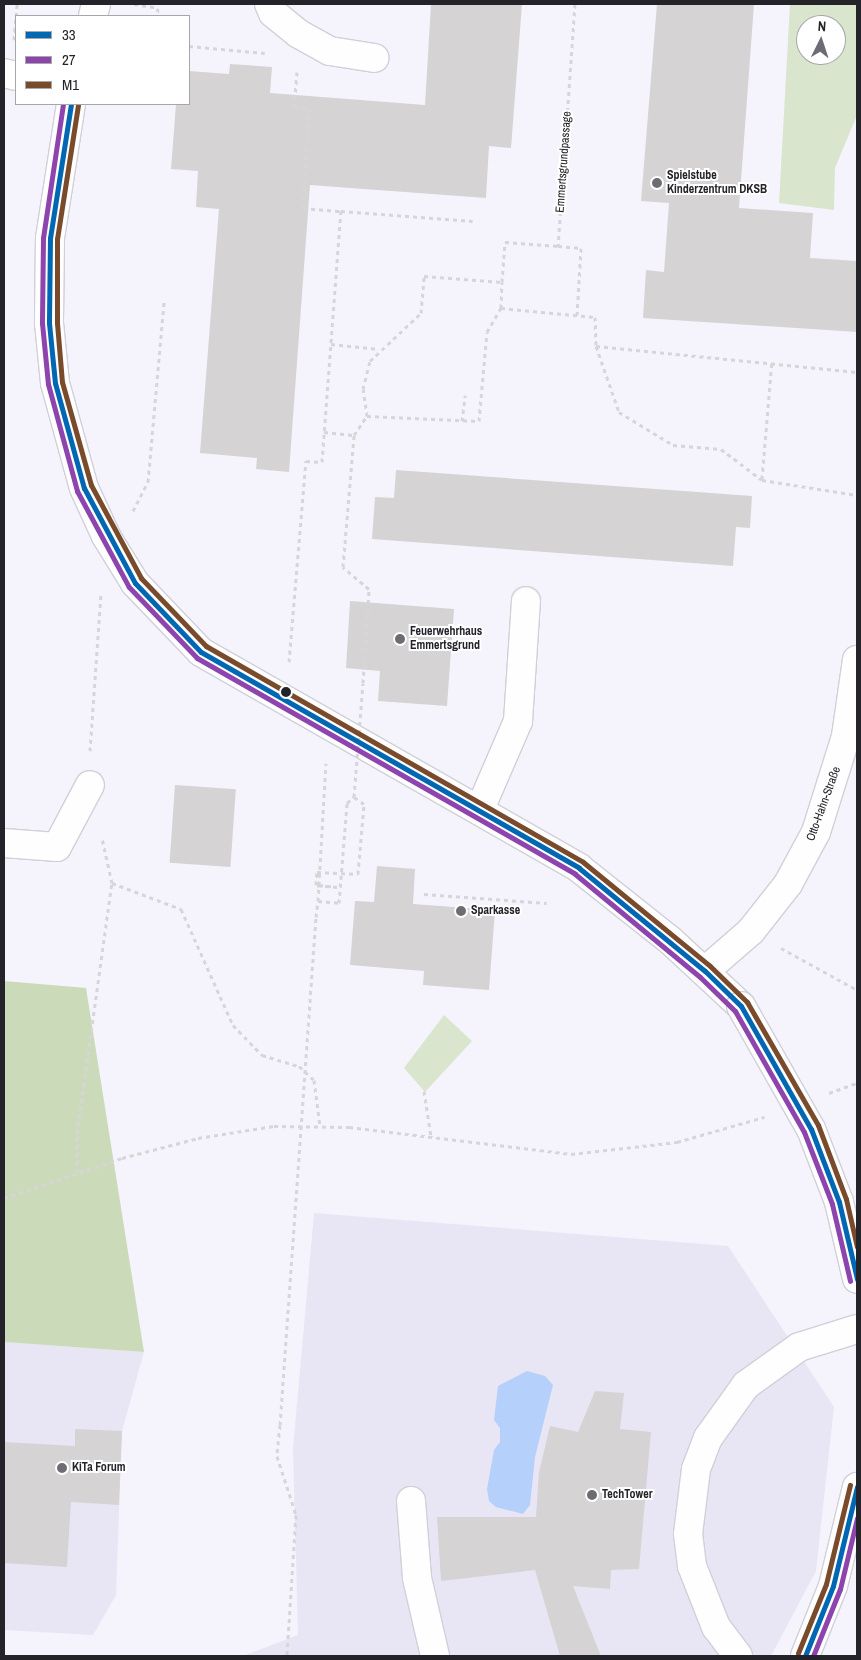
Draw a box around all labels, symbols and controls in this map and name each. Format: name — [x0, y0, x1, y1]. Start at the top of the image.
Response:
legend — [15, 15, 190, 105]
north arrow — [796, 15, 846, 65]
text: N — [817, 17, 827, 35]
text: 33 — [62, 24, 76, 45]
text: 27 — [62, 49, 76, 70]
text: M1 — [62, 74, 79, 95]
street label: Emmertsgrundpassage — [553, 111, 575, 213]
place label: Spielstube Kinderzentrum DKSB — [667, 169, 767, 197]
marker: Spielstube Kinderzentrum DKSB — [651, 177, 663, 189]
place label: Feuerwehrhaus Emmertsgrund — [410, 625, 482, 653]
marker: Feuerwehrhaus Emmertsgrund — [394, 633, 406, 645]
unlabelled marker — [281, 687, 291, 697]
street label: Otto-Hahn-Straße — [804, 765, 844, 843]
place label: Sparkasse — [471, 904, 520, 918]
marker: Sparkasse — [455, 905, 467, 917]
place label: KiTa Forum — [72, 1461, 125, 1475]
marker: KiTa Forum — [56, 1462, 68, 1474]
place label: TechTower — [602, 1488, 653, 1502]
marker: TechTower — [586, 1489, 598, 1501]

